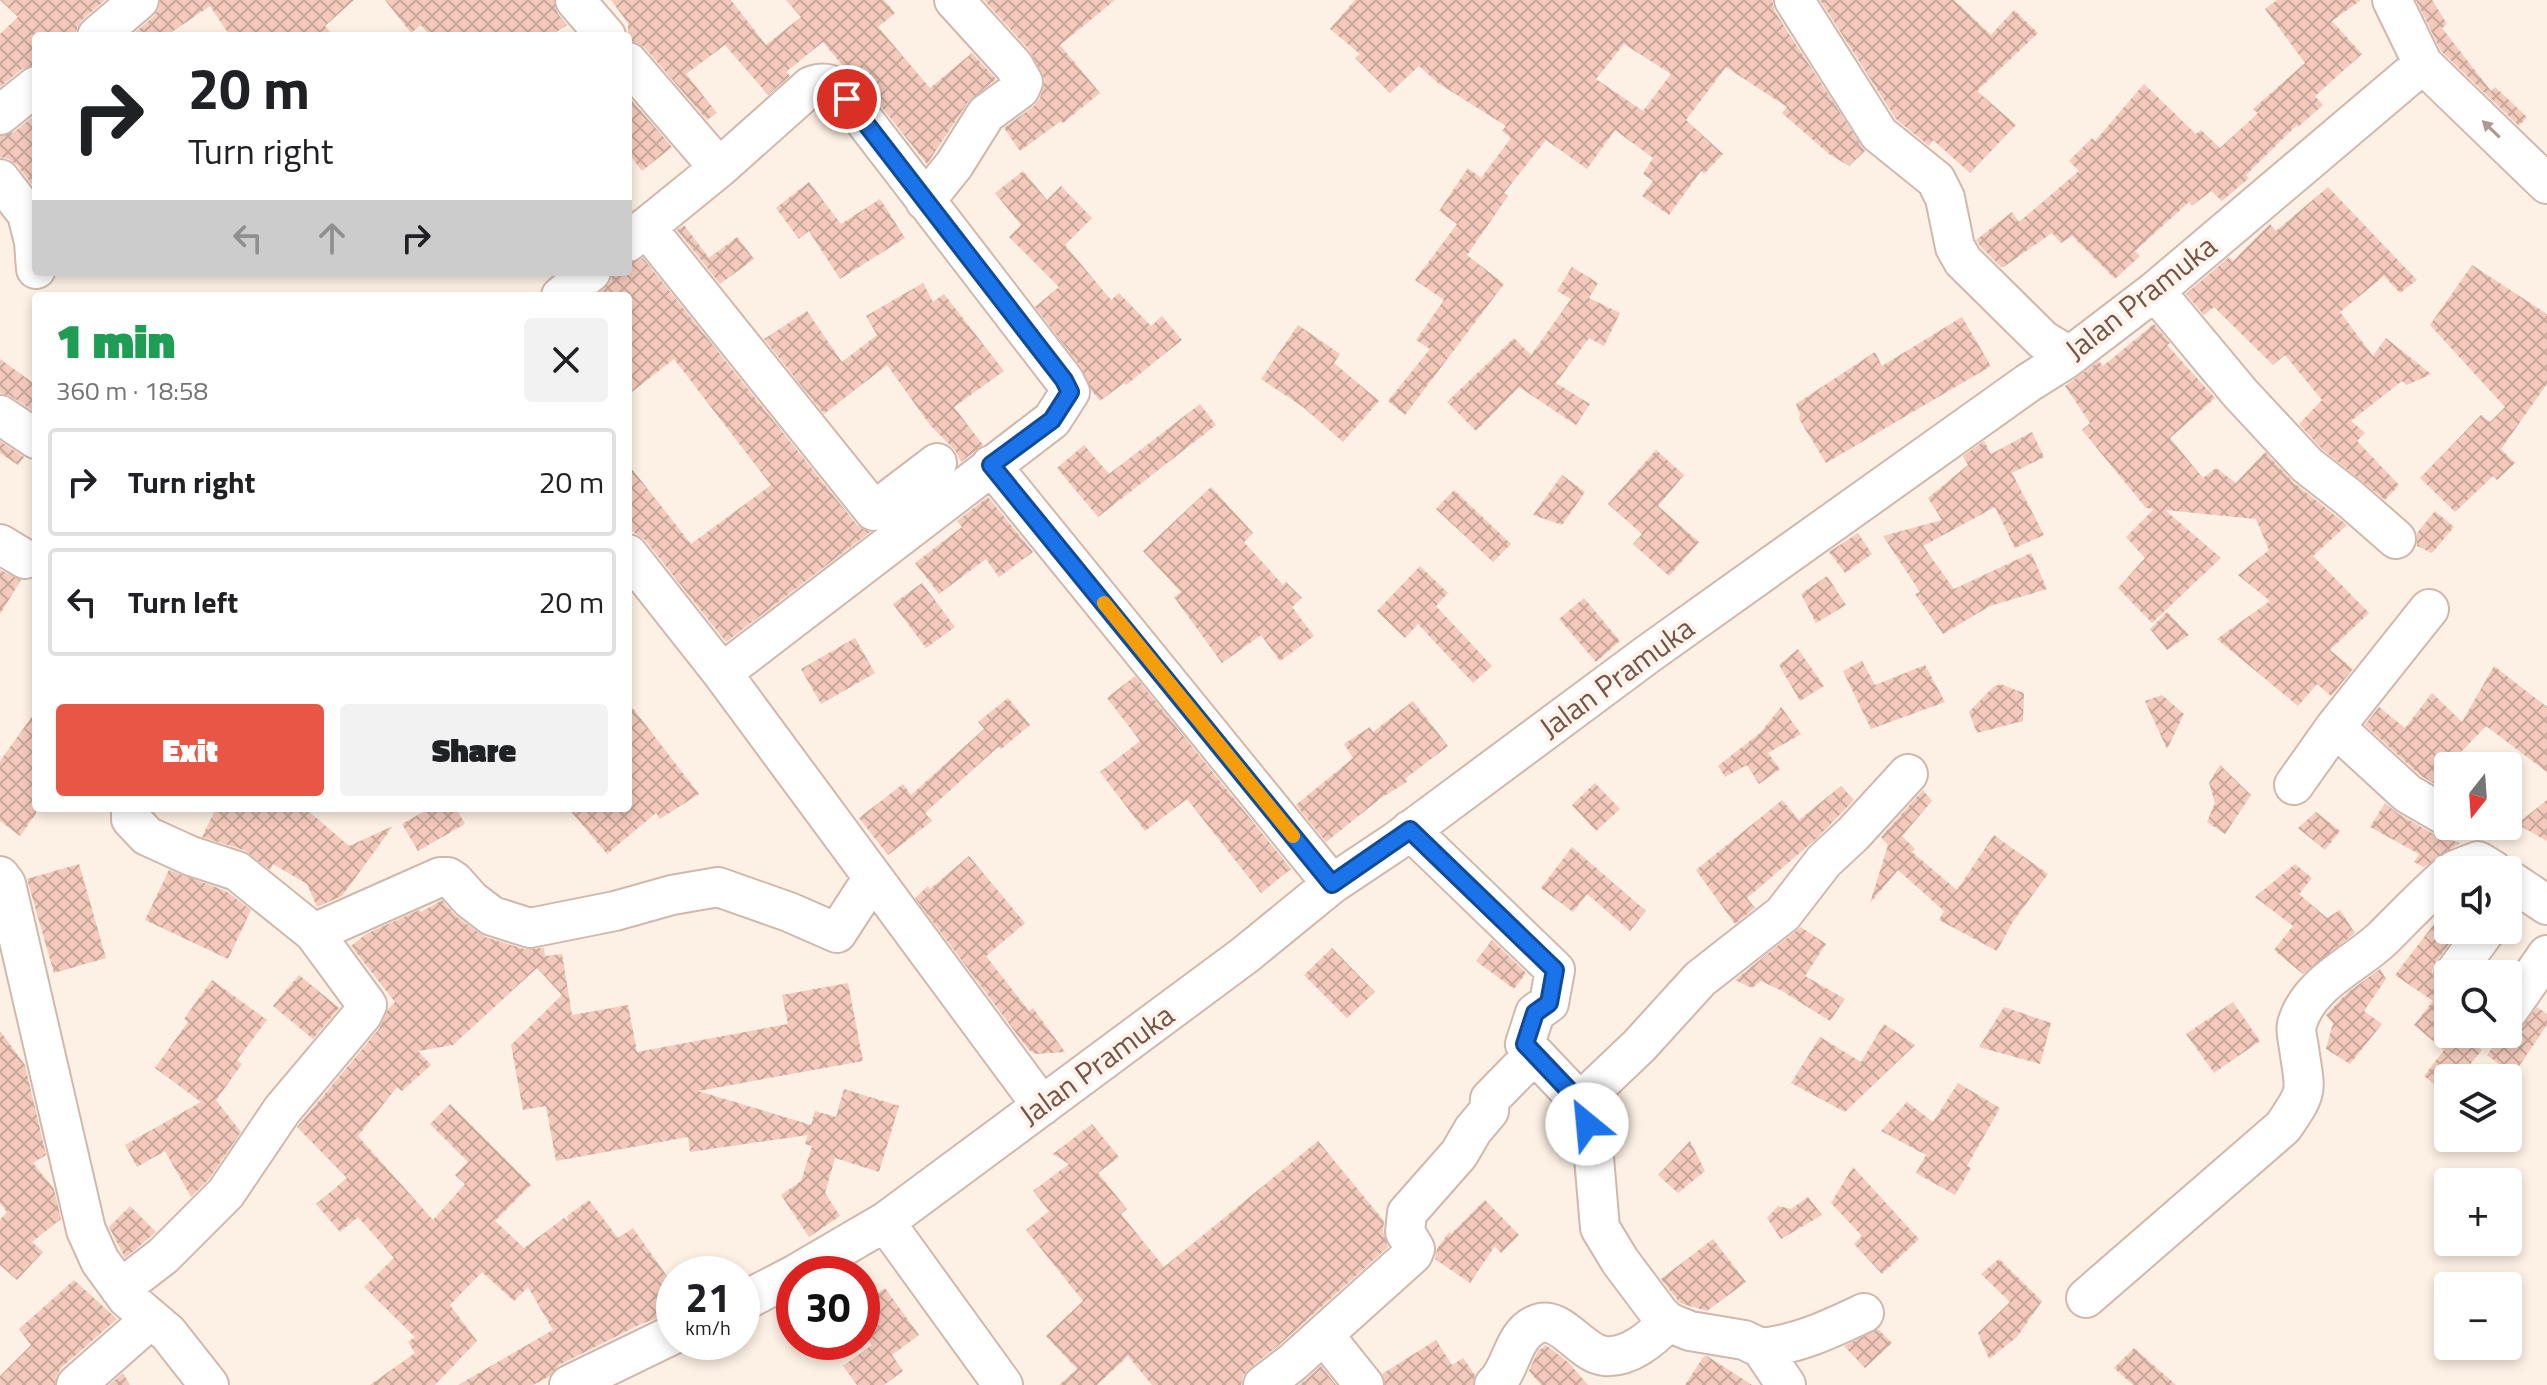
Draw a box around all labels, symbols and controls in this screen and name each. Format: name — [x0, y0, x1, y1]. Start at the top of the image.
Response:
text: 20 m — [188, 46, 310, 131]
icon: right — [56, 64, 160, 168]
pin — [813, 65, 881, 133]
icon: arrive — [825, 77, 869, 121]
one-way arrow — [2482, 121, 2501, 139]
text: Turn right — [188, 123, 333, 178]
icon: left — [226, 216, 270, 260]
icon: ahead — [310, 216, 354, 260]
icon: right — [394, 216, 438, 260]
street label: Jalan Pramuka — [2055, 223, 2226, 371]
text: 1 min — [56, 304, 175, 377]
button: close — [524, 318, 608, 402]
text: 360 m · 18:58 — [56, 371, 208, 410]
text: Turn right — [128, 459, 256, 505]
text: 20 m — [539, 459, 604, 505]
icon: right — [60, 460, 104, 504]
text: Turn left — [128, 579, 238, 625]
text: 20 m — [539, 579, 604, 625]
icon: left — [60, 580, 104, 624]
street label: Jalan Pramuka — [1529, 605, 1704, 749]
button: Exit — [56, 704, 324, 796]
button: Share — [340, 704, 608, 796]
north arrow — [2434, 752, 2522, 840]
map controls — [2434, 752, 2522, 1360]
button: sound — [2434, 856, 2522, 944]
button: search — [2434, 960, 2522, 1048]
street label: Jalan Pramuka — [1009, 992, 1184, 1136]
button: layers — [2434, 1064, 2522, 1152]
position arrow — [1545, 1082, 1629, 1166]
button: + — [2434, 1168, 2522, 1256]
speed limit sign: 30 — [776, 1256, 880, 1360]
text: 21 — [686, 1267, 730, 1328]
button: − — [2434, 1272, 2522, 1360]
text: km/h — [685, 1312, 731, 1343]

